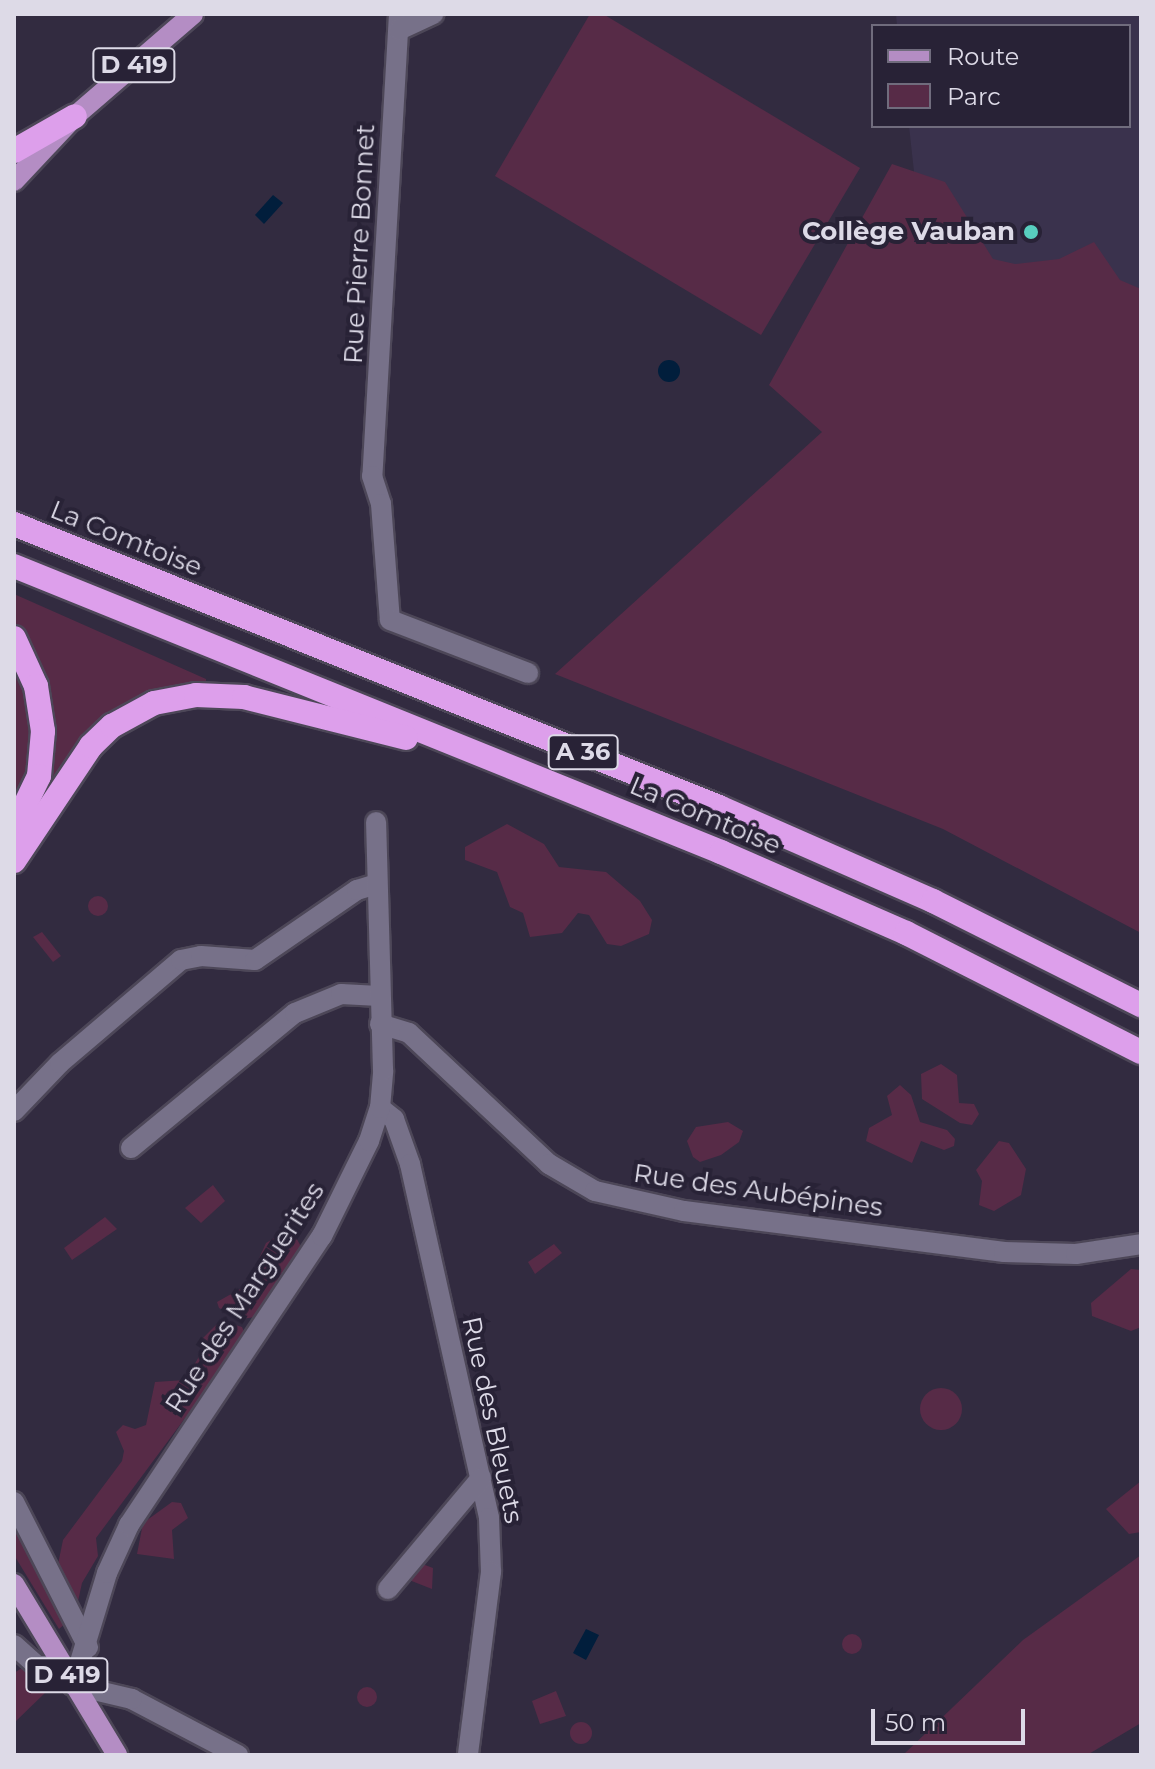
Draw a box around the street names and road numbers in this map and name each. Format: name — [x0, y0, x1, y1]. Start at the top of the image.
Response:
road number: D 419 — [92, 45, 176, 85]
street label: Rue Pierre Bonnet — [338, 123, 382, 365]
street label: La Comtoise — [46, 494, 206, 584]
road number: A 36 — [547, 732, 619, 772]
street label: La Comtoise — [625, 770, 785, 862]
street label: Rue des Aubépines — [631, 1158, 885, 1224]
street label: Rue des Marguerites — [159, 1177, 331, 1419]
street label: Rue des Bleuets — [455, 1314, 529, 1526]
road number: D 419 — [25, 1655, 109, 1695]

